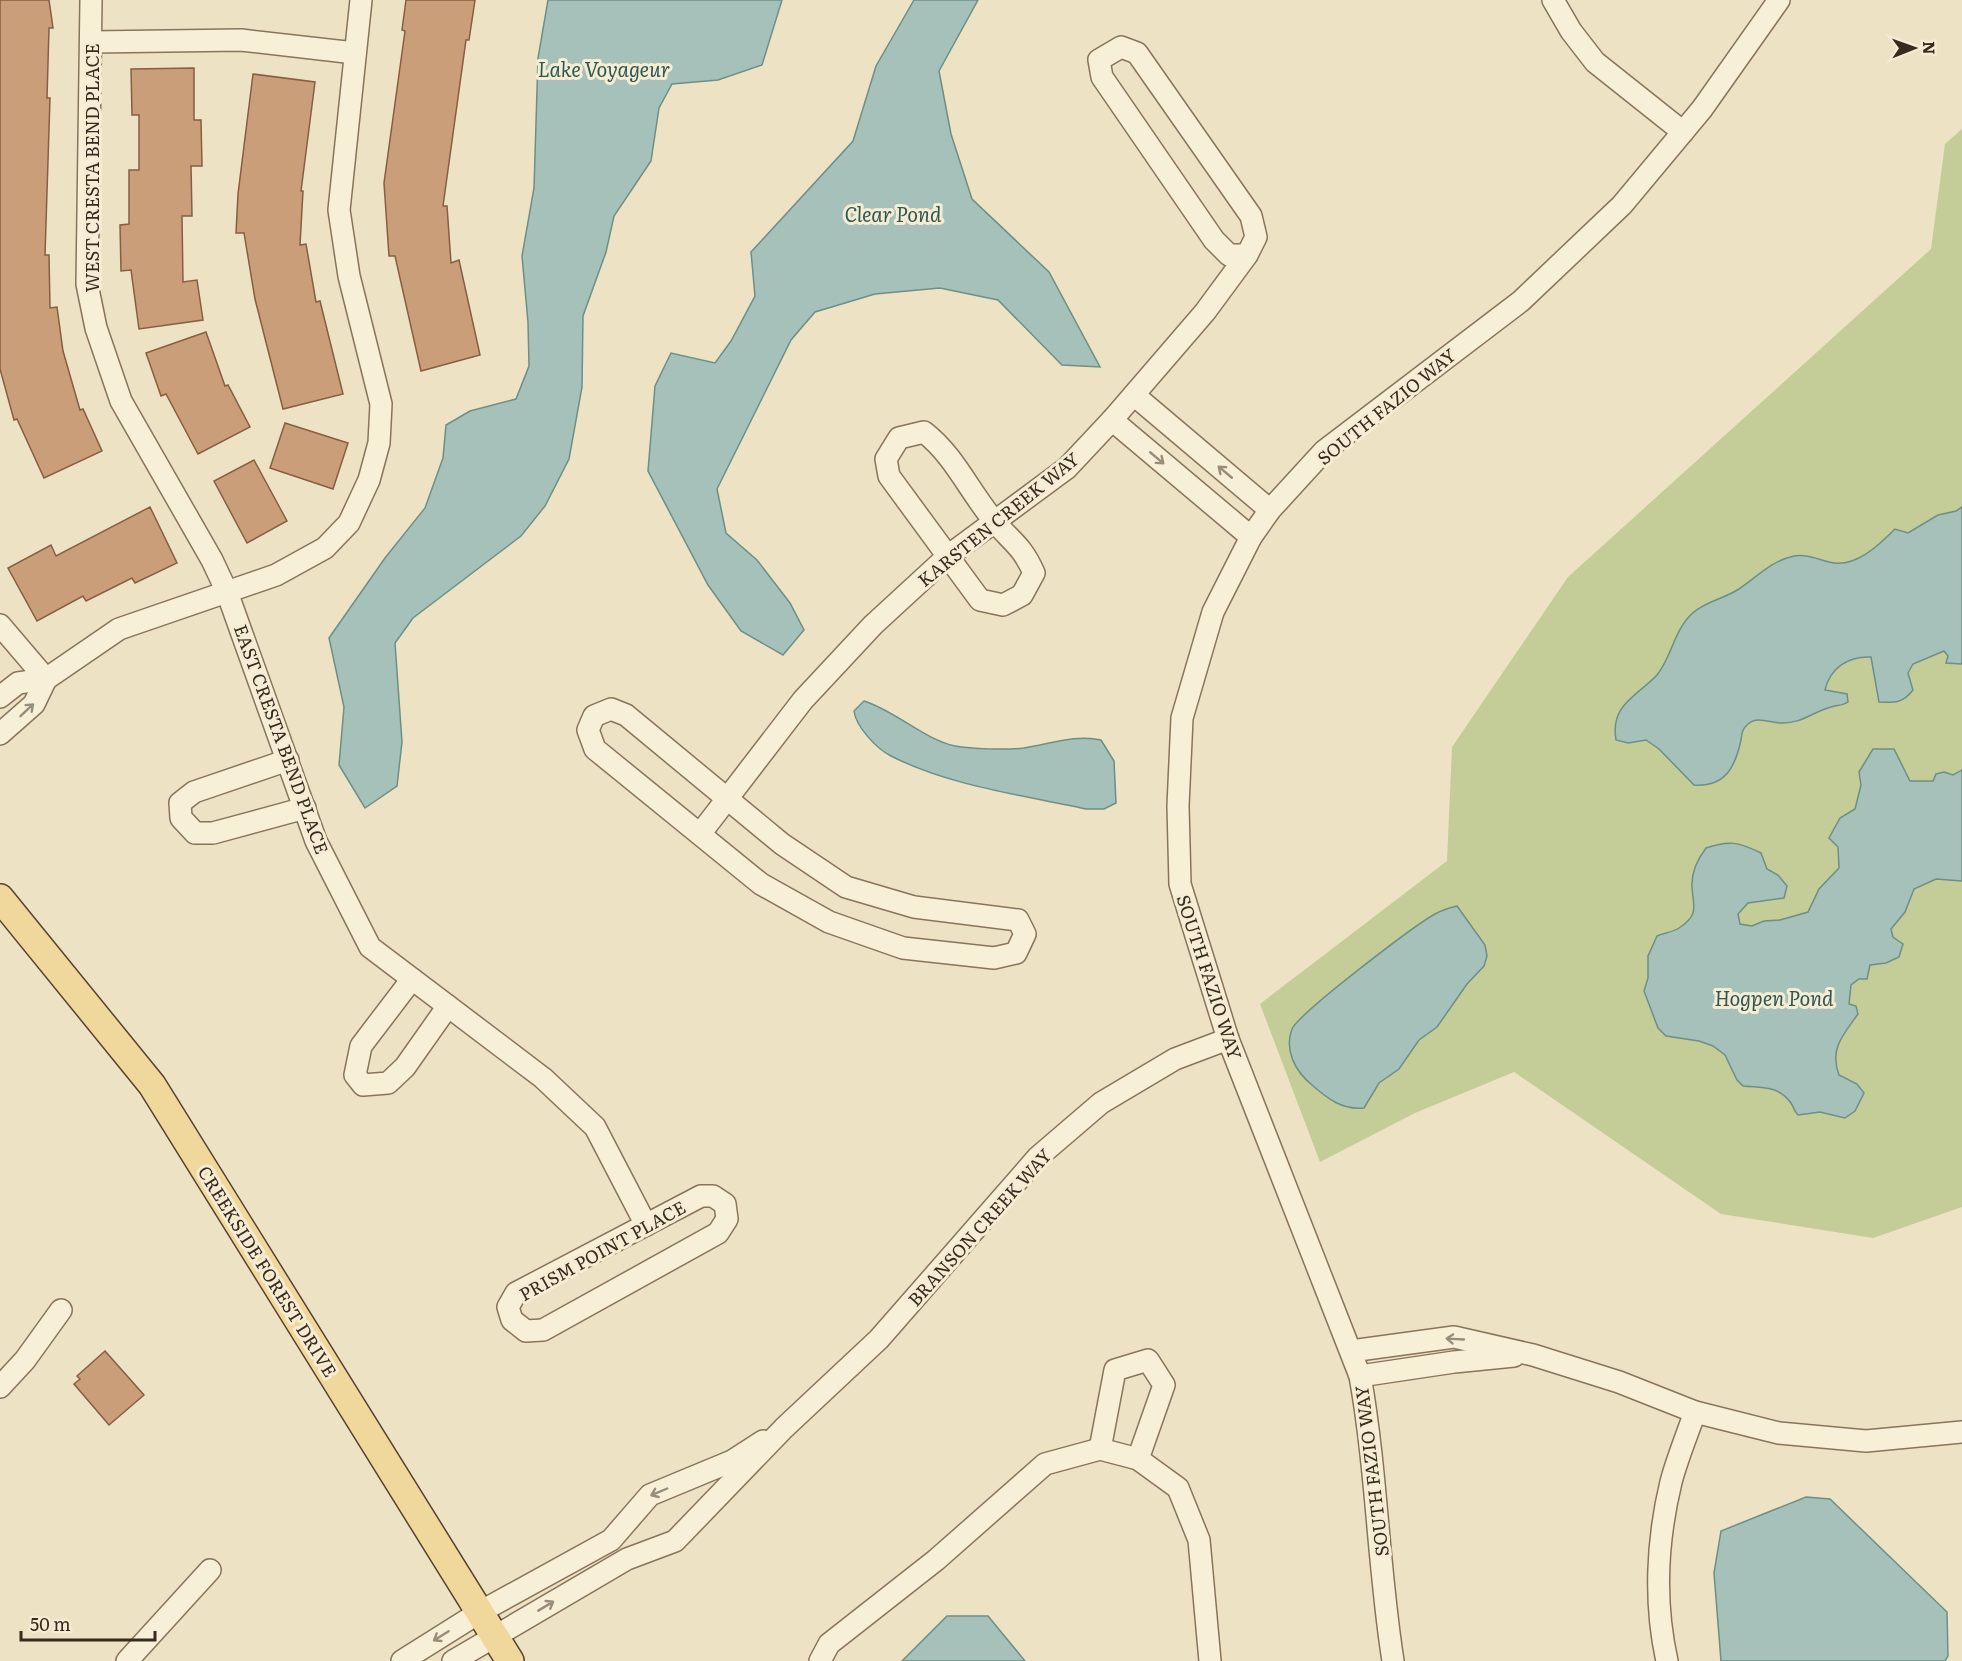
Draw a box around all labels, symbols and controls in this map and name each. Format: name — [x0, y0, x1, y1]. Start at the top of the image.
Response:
north arrow — [1884, 18, 1944, 78]
text: N — [1918, 41, 1942, 55]
street label: WEST CRESTA BEND PLACE — [78, 43, 105, 293]
water label: Lake Voyageur — [538, 53, 670, 83]
water label: Clear Pond — [844, 198, 942, 228]
street label: SOUTH FAZIO WAY — [1311, 341, 1461, 471]
street label: KARSTEN CREEK WAY — [911, 445, 1085, 593]
one-way arrow — [1149, 451, 1164, 465]
one-way arrow — [1217, 466, 1233, 479]
street label: EAST CRESTA BEND PLACE — [228, 620, 336, 858]
one-way arrow — [19, 703, 34, 717]
street label: SOUTH FAZIO WAY — [1171, 891, 1249, 1063]
water label: Hogpen Pond — [1714, 982, 1834, 1012]
street label: BRANSON CREEK WAY — [901, 1142, 1057, 1312]
street label: CREEKSIDE FOREST DRIVE — [192, 1160, 344, 1382]
street label: PRISM POINT PLACE — [514, 1193, 690, 1307]
one-way arrow — [1446, 1333, 1465, 1344]
street label: SOUTH FAZIO WAY — [1347, 1384, 1395, 1558]
one-way arrow — [650, 1487, 668, 1498]
one-way arrow — [537, 1600, 554, 1612]
scale bar — [21, 1604, 154, 1642]
text: 50 m — [30, 1610, 71, 1637]
one-way arrow — [433, 1630, 450, 1642]

